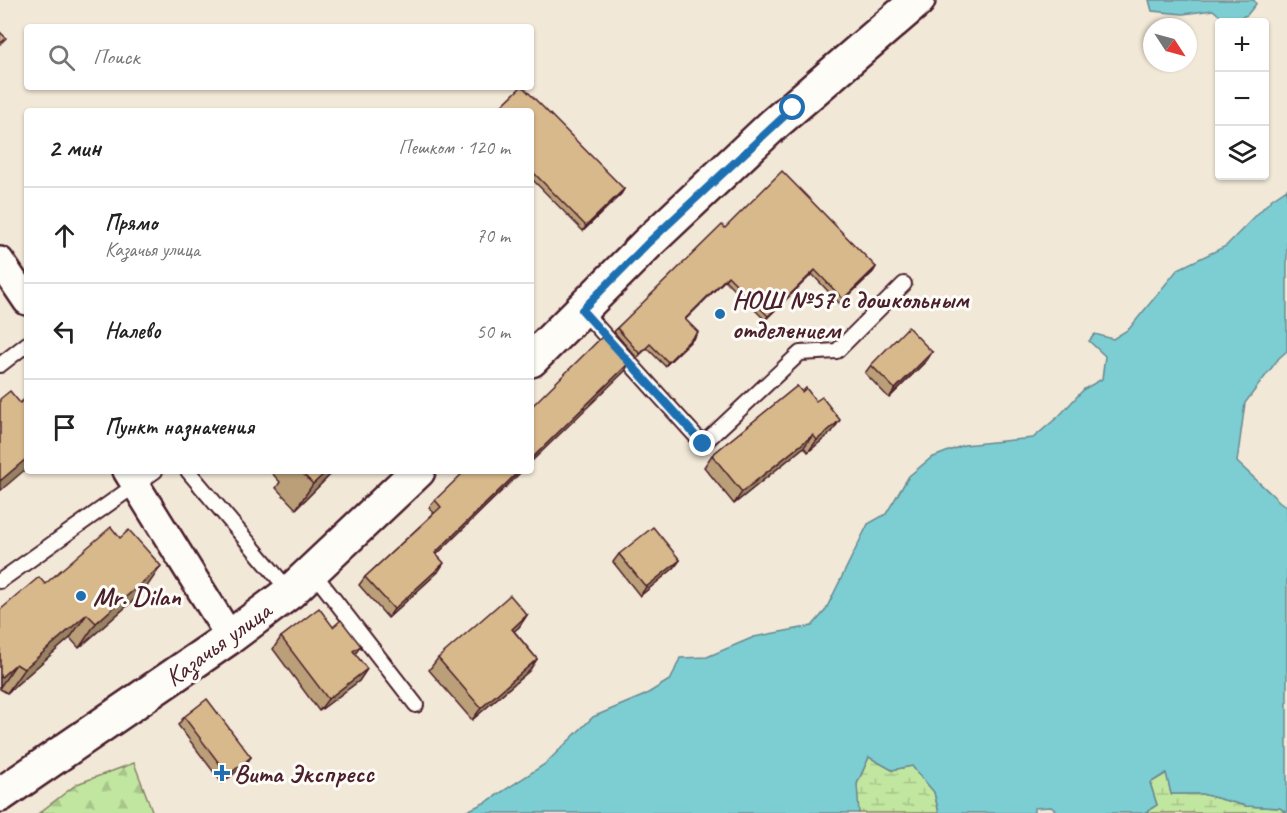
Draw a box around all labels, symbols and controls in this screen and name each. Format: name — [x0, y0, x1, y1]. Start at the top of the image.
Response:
north arrow — [1143, 18, 1197, 72]
map controls — [1215, 18, 1269, 180]
button: + — [1215, 18, 1269, 72]
search box — [24, 24, 534, 90]
icon: search — [45, 41, 78, 74]
text: Поиск — [93, 43, 139, 71]
button: − — [1215, 72, 1269, 126]
route start — [779, 94, 805, 120]
button: layers — [1215, 126, 1269, 180]
text: 2 мин — [48, 131, 101, 164]
text: Пешком · 120 m — [398, 135, 510, 160]
text: Прямо — [105, 209, 157, 237]
icon: ahead — [48, 219, 81, 252]
text: 70 m — [476, 223, 510, 248]
text: Казачья улица — [105, 237, 200, 262]
place label: НОШ №57 с дошкольным отделением — [732, 283, 970, 346]
marker: НОШ №57 с дошкольным отделением — [713, 307, 727, 321]
icon: left — [48, 315, 81, 348]
text: Налево — [105, 317, 161, 345]
text: 50 m — [476, 319, 510, 344]
icon: arrive — [48, 411, 81, 444]
text: Пункт назначения — [105, 413, 254, 441]
route end — [689, 430, 715, 456]
place label: Mr. Dilan — [93, 580, 182, 613]
marker: Mr. Dilan — [74, 589, 88, 603]
street label: Казачья улица — [158, 593, 280, 694]
place label: Вита Экспресс — [234, 757, 375, 790]
marker: Вита Экспресс — [215, 766, 229, 780]

